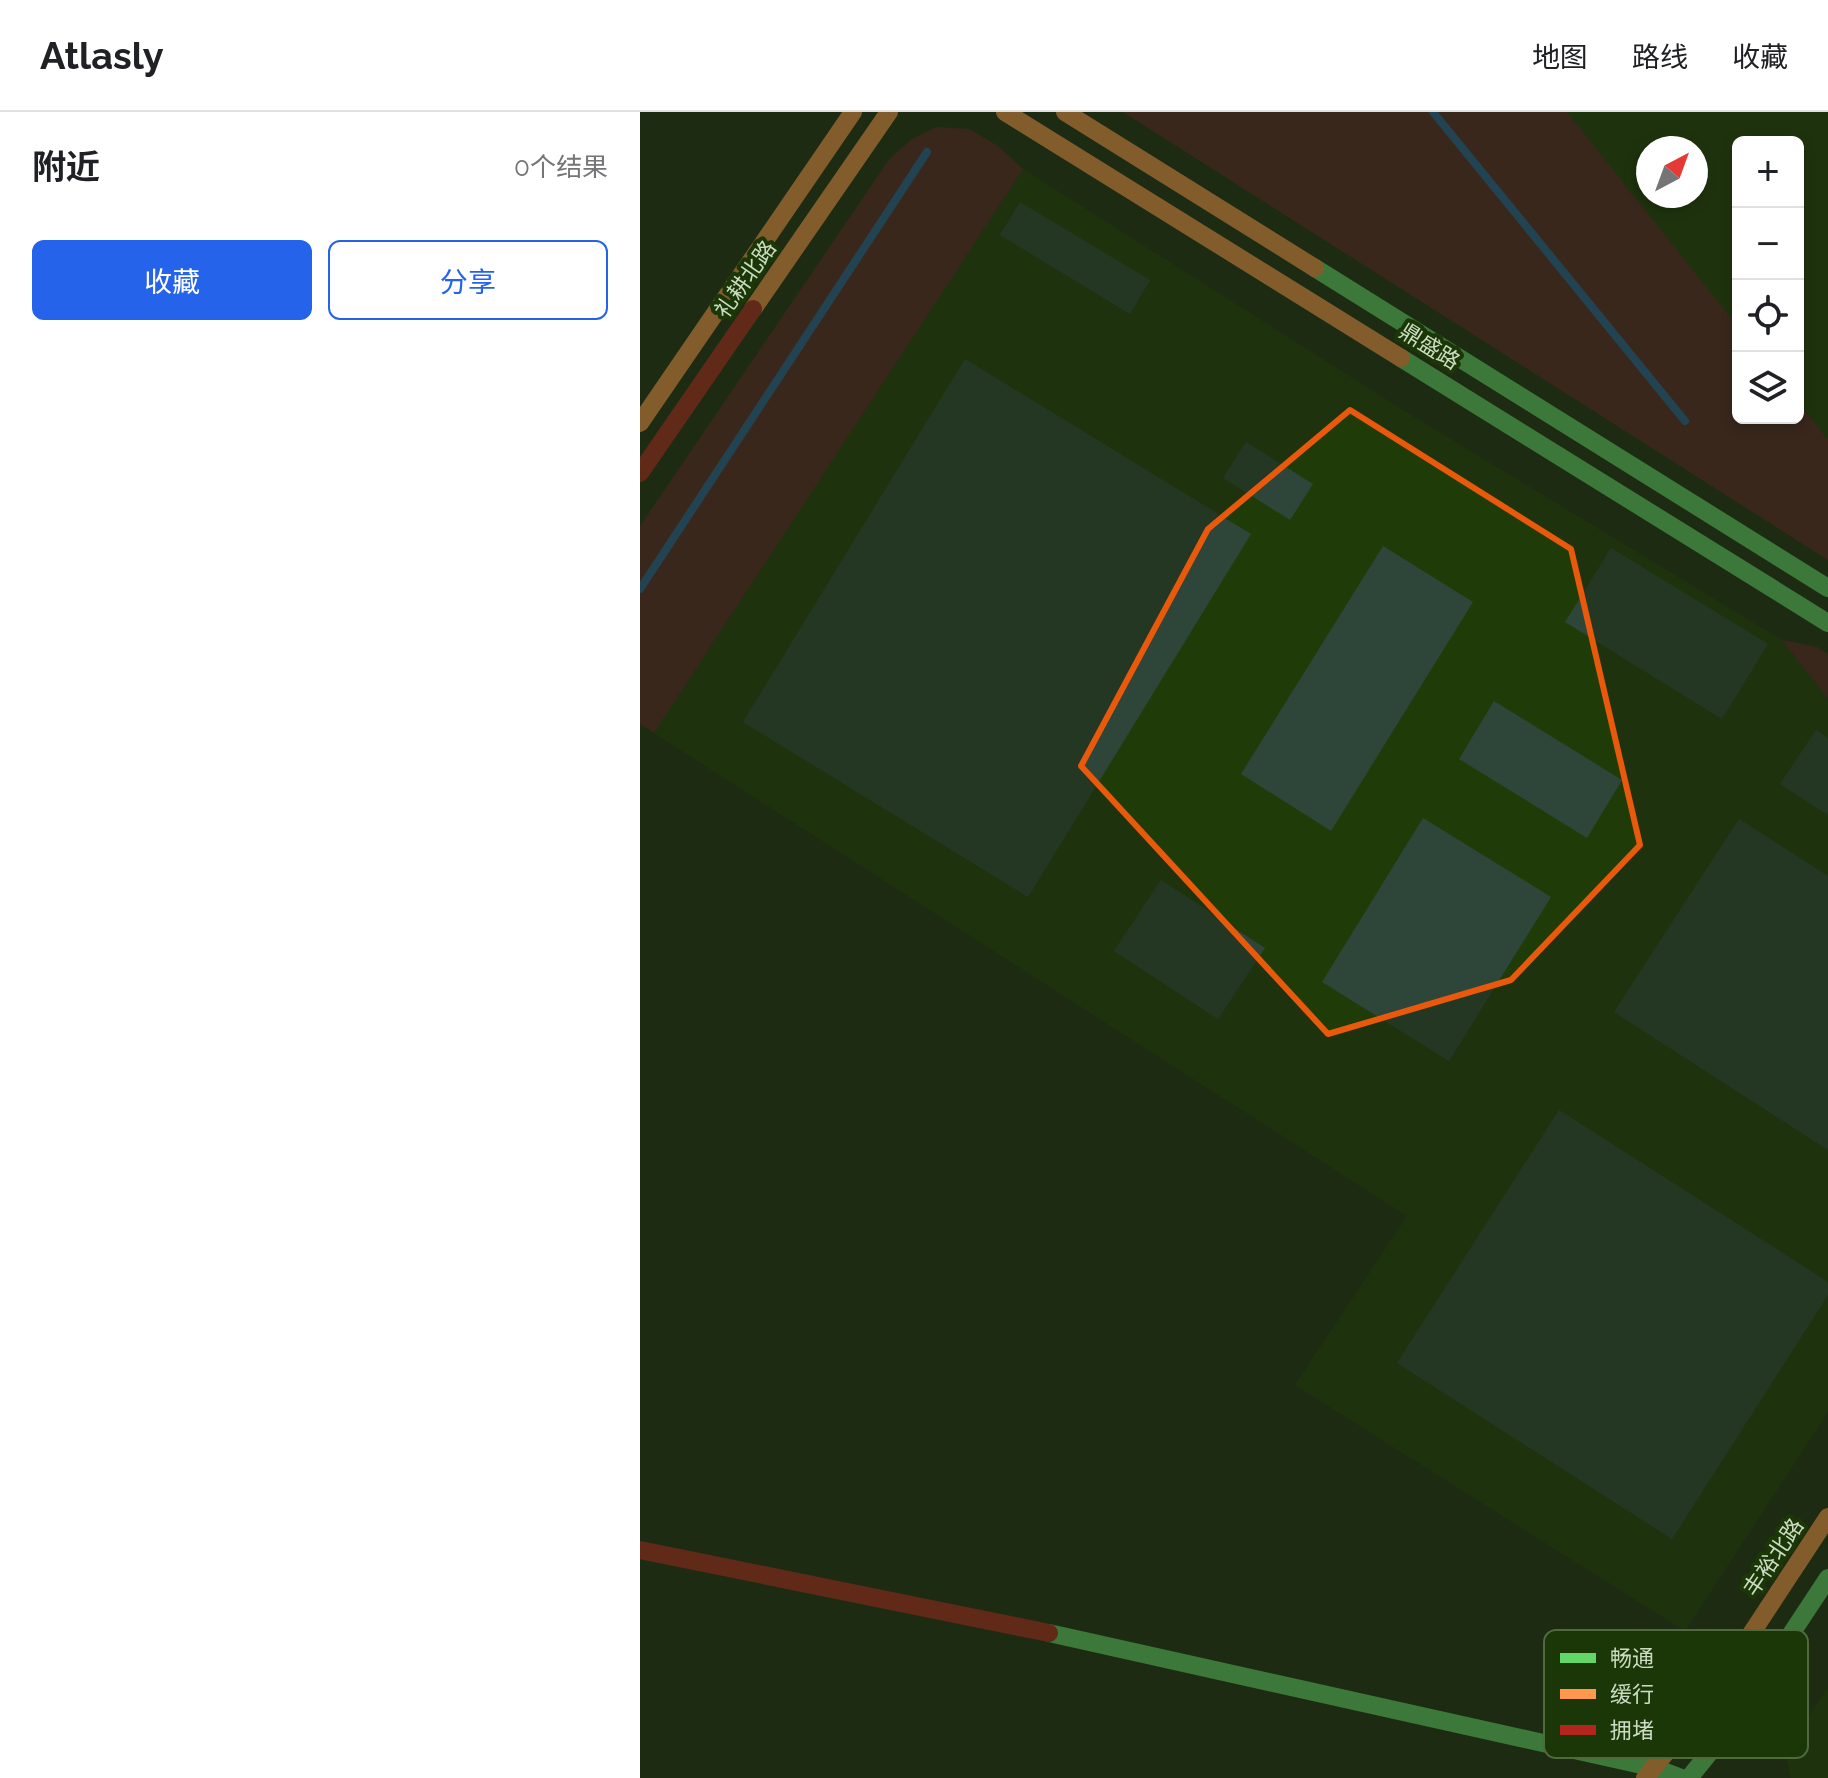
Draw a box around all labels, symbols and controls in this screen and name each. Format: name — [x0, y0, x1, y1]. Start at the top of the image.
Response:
text: Atlasly — [40, 33, 164, 78]
text: 地图 — [1532, 41, 1588, 74]
text: 路线 — [1632, 41, 1688, 74]
text: 收藏 — [1732, 41, 1788, 74]
north arrow — [1636, 136, 1708, 208]
map controls — [1732, 136, 1804, 424]
button: + — [1732, 136, 1804, 208]
text: 附近 — [32, 147, 100, 187]
text: 0个结果 — [514, 152, 608, 182]
button: − — [1732, 208, 1804, 280]
street label: 礼耕北路 — [709, 235, 781, 323]
button: 收藏 — [32, 240, 312, 320]
button: 分享 — [328, 240, 608, 320]
button: locate — [1732, 280, 1804, 352]
street label: 鼎盛路 — [1395, 317, 1465, 375]
button: layers — [1732, 352, 1804, 424]
street label: 丰裕北路 — [1738, 1513, 1808, 1601]
legend — [1544, 1630, 1808, 1758]
text: 畅通 — [1610, 1645, 1654, 1671]
text: 缓行 — [1610, 1681, 1654, 1707]
text: 拥堵 — [1610, 1717, 1654, 1743]

